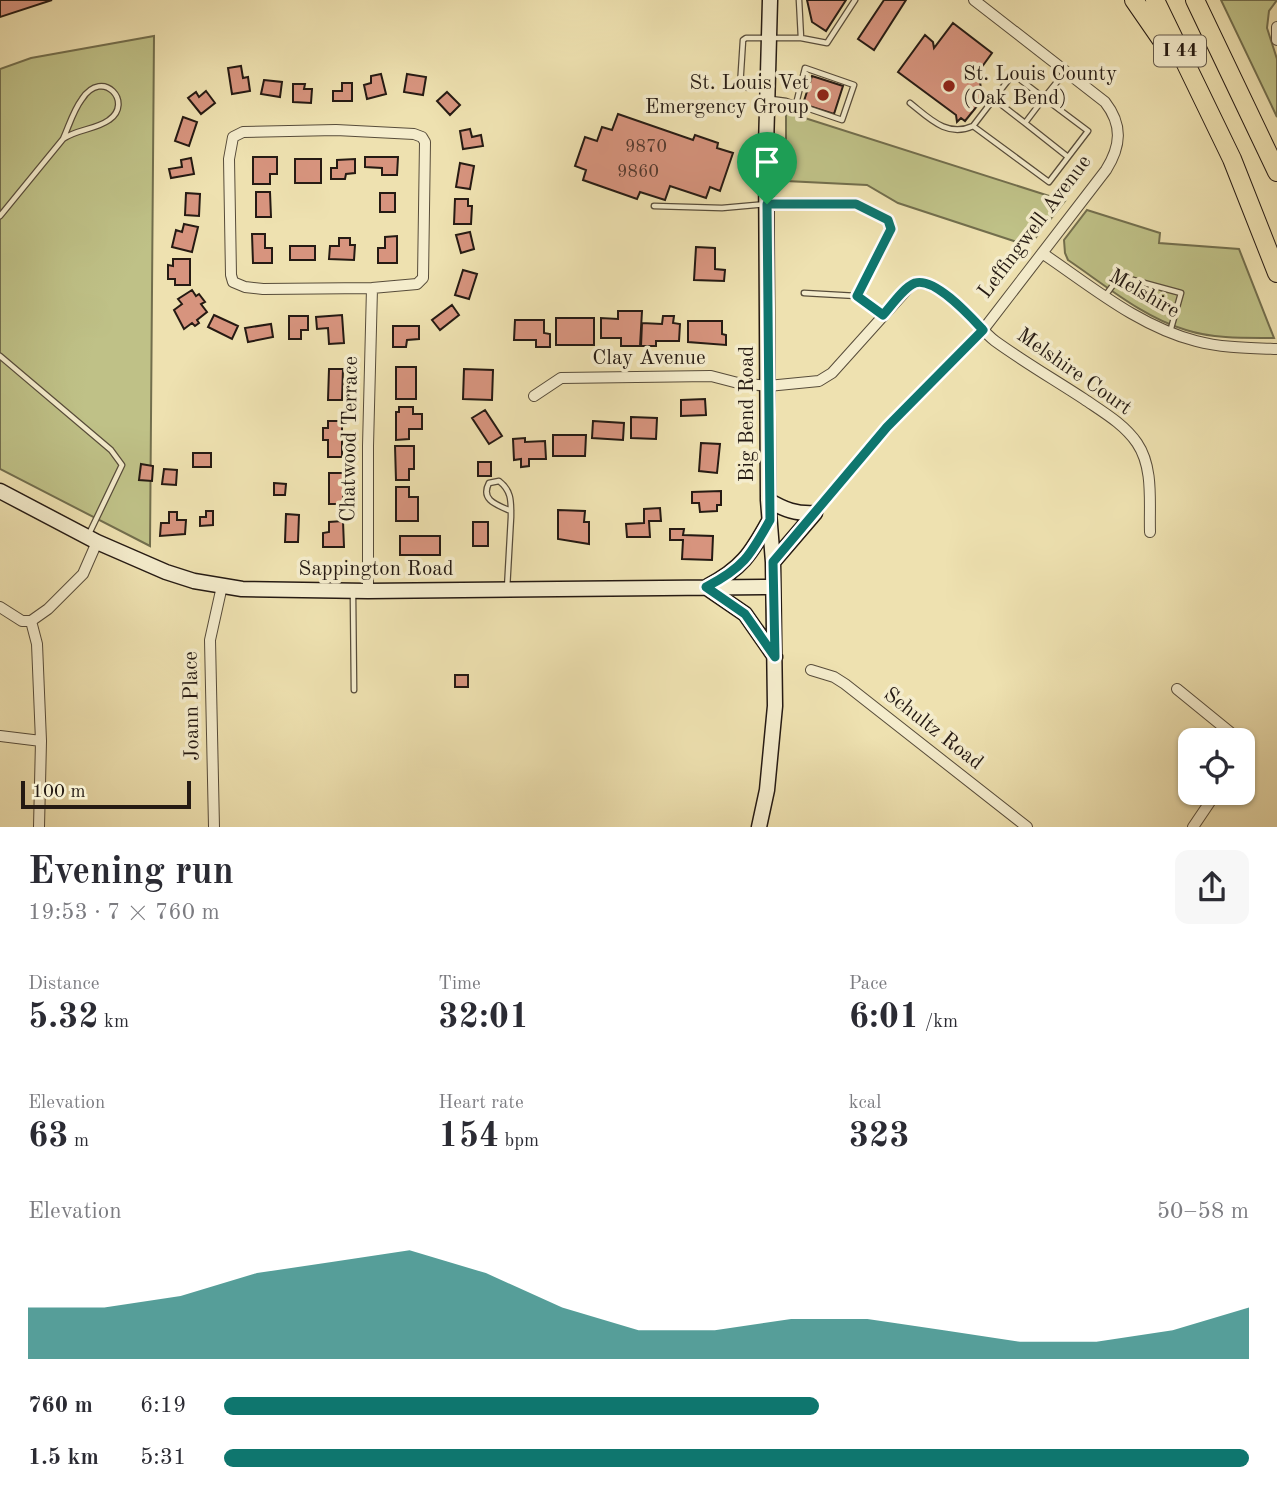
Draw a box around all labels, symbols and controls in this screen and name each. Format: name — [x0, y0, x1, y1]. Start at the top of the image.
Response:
road number: I 44 — [1154, 36, 1206, 66]
place label: St. Louis County (Oak Bend) — [963, 64, 1117, 109]
place label: St. Louis Vet Emergency Group — [645, 73, 809, 118]
marker: St. Louis County (Oak Bend) — [941, 78, 957, 94]
marker: St. Louis Vet Emergency Group — [815, 87, 831, 103]
pin — [737, 132, 797, 204]
house number: 9870 — [625, 138, 667, 156]
icon: arrive — [748, 143, 786, 181]
street label: Leffingwell Avenue — [974, 151, 1096, 303]
house number: 9860 — [617, 163, 659, 181]
street label: Melshire — [1105, 266, 1183, 322]
street label: Melshire Court — [1013, 325, 1135, 419]
street label: Big Bend Road — [737, 346, 758, 482]
street label: Clay Avenue — [592, 348, 706, 369]
street label: Chatwood Terrace — [338, 356, 362, 522]
street label: Sappington Road — [298, 559, 454, 580]
street label: Joann Place — [181, 651, 203, 761]
street label: Schultz Road — [879, 684, 987, 774]
map controls — [1178, 728, 1255, 805]
button: locate — [1178, 728, 1255, 805]
scale bar — [21, 778, 191, 810]
text: 100 m — [32, 783, 85, 802]
button: share — [1175, 850, 1249, 924]
text: Evening run — [28, 854, 234, 892]
text: 19:53 · 7 × 760 m — [28, 901, 220, 924]
text: Distance — [28, 975, 100, 994]
text: Time — [438, 975, 481, 994]
text: Pace — [849, 975, 887, 994]
text: 5.32 — [28, 1000, 99, 1035]
text: 32:01 — [438, 1000, 529, 1035]
text: 6:01 — [849, 1000, 919, 1035]
text: km — [99, 1013, 129, 1032]
text: /km — [919, 1013, 958, 1032]
text: Elevation — [28, 1094, 105, 1113]
text: Heart rate — [438, 1094, 524, 1113]
text: kcal — [849, 1094, 881, 1113]
text: 63 — [28, 1119, 69, 1154]
text: 154 — [438, 1119, 499, 1154]
text: 323 — [849, 1119, 910, 1154]
text: m — [69, 1132, 89, 1151]
text: bpm — [499, 1132, 539, 1151]
text: Elevation — [28, 1200, 122, 1223]
text: 50–58 m — [1157, 1200, 1249, 1223]
text: 760 m — [28, 1394, 93, 1417]
text: 6:19 — [140, 1394, 186, 1417]
text: 1.5 km — [28, 1446, 99, 1469]
text: 5:31 — [140, 1446, 186, 1469]

